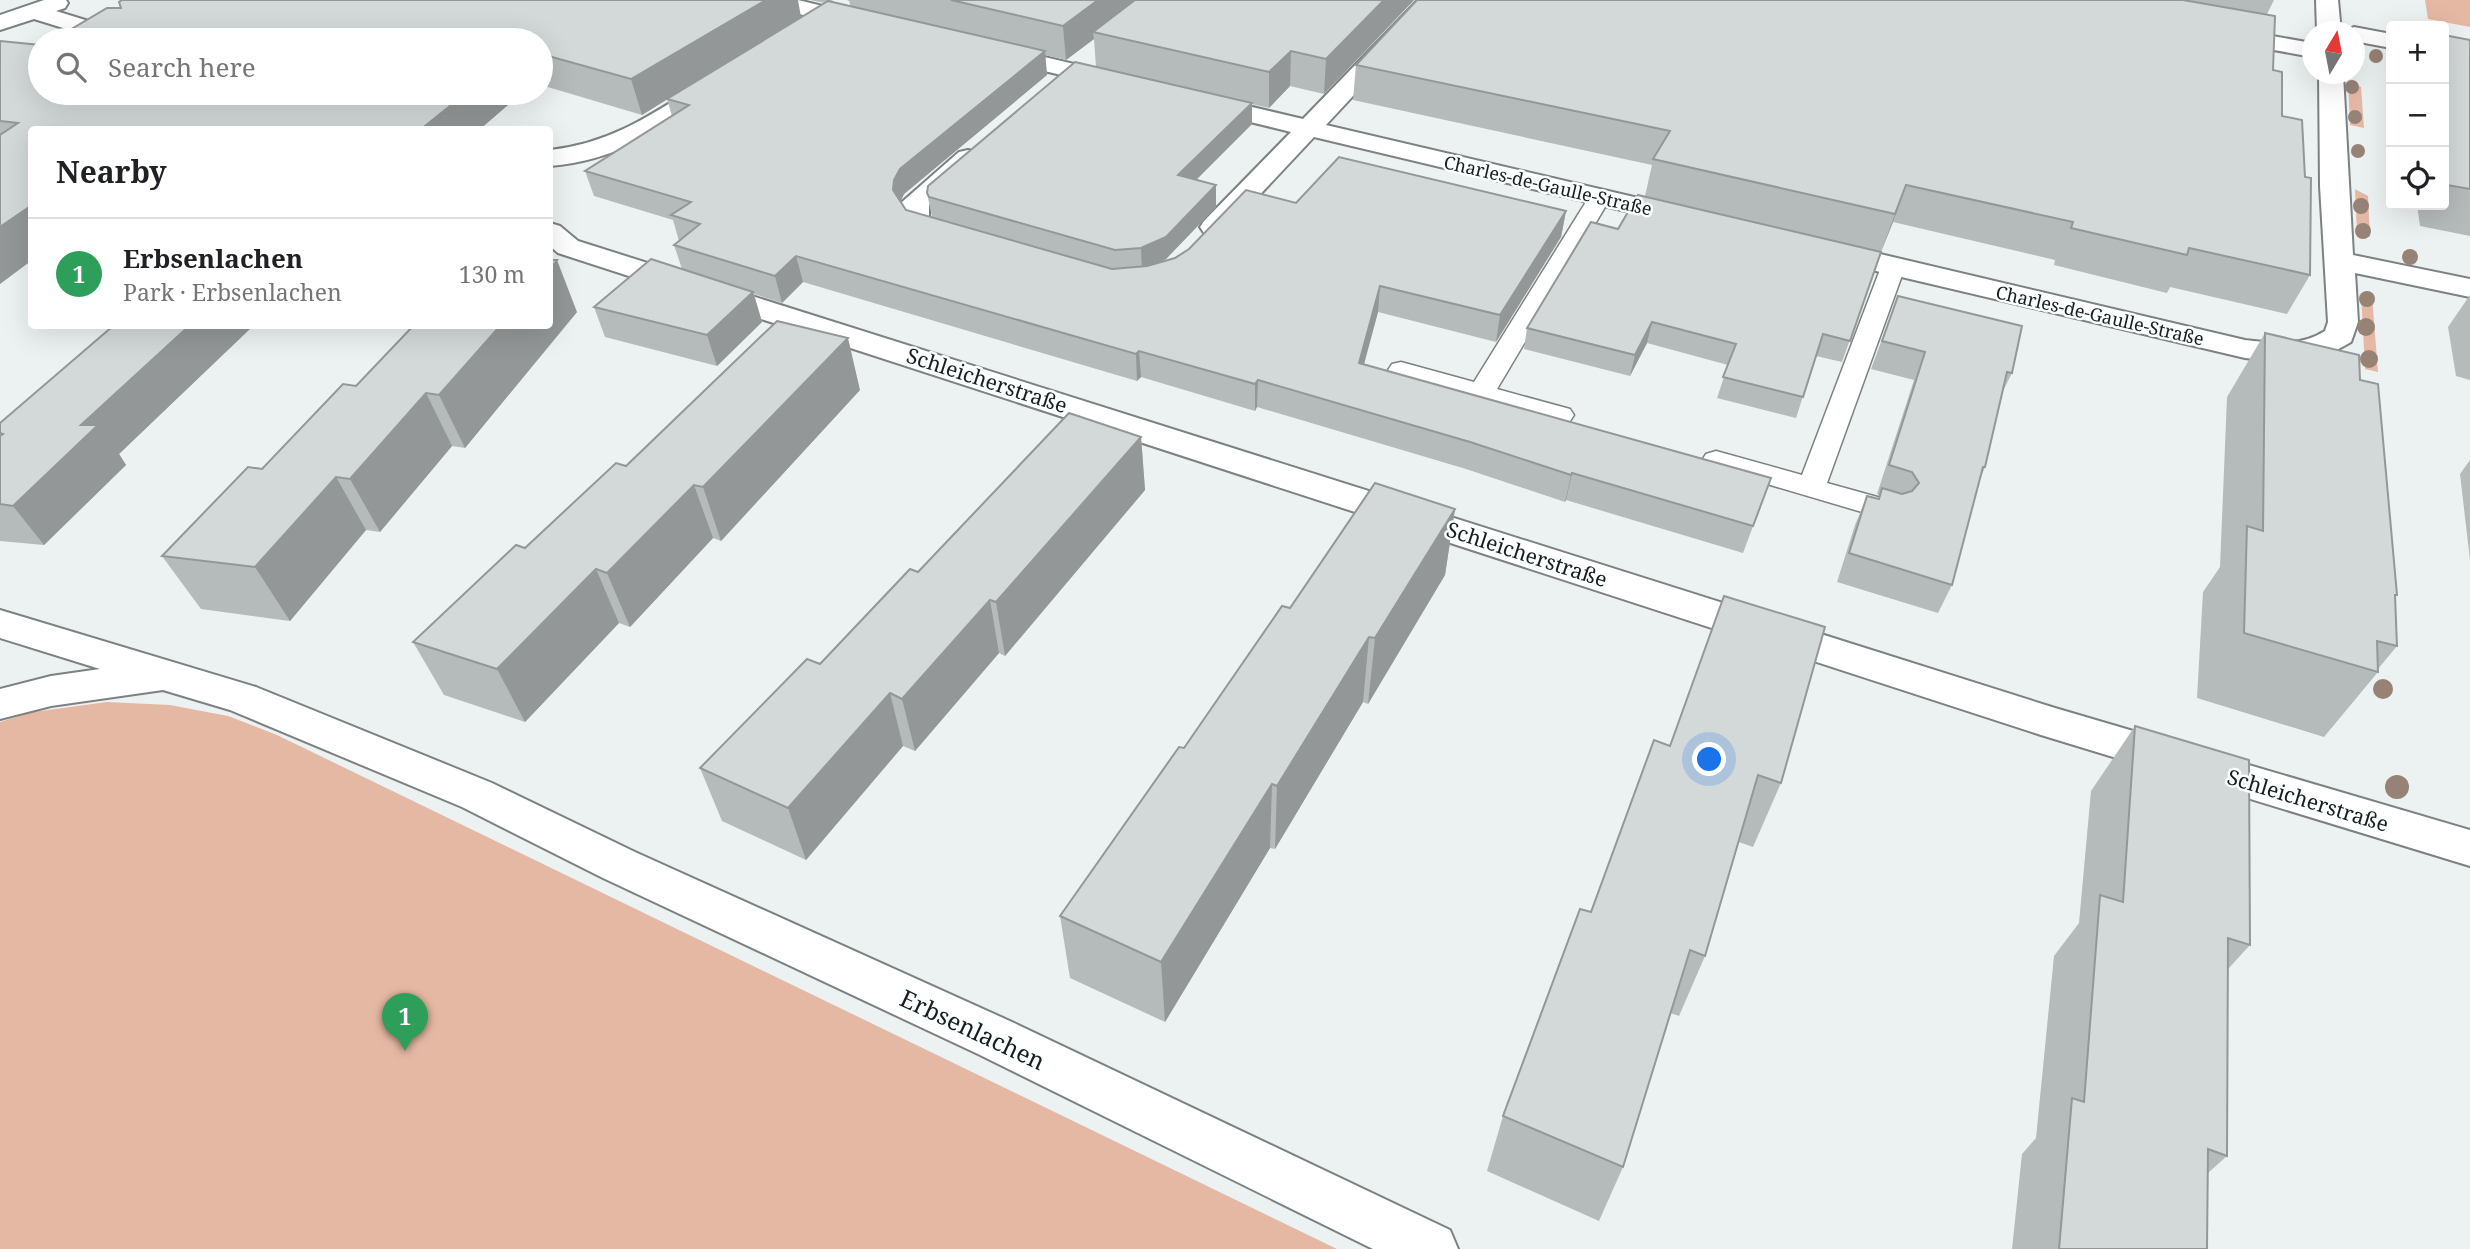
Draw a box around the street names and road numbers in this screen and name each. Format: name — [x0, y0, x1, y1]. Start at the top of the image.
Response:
street label: Charles-de-Gaulle-Straße — [1442, 149, 1654, 221]
street label: Charles-de-Gaulle-Straße — [1994, 279, 2206, 351]
street label: Schleicherstraße — [903, 341, 1071, 419]
street label: Schleicherstraße — [1443, 515, 1611, 593]
street label: Schleicherstraße — [2224, 762, 2392, 838]
street label: Erbsenlachen — [895, 981, 1051, 1077]

